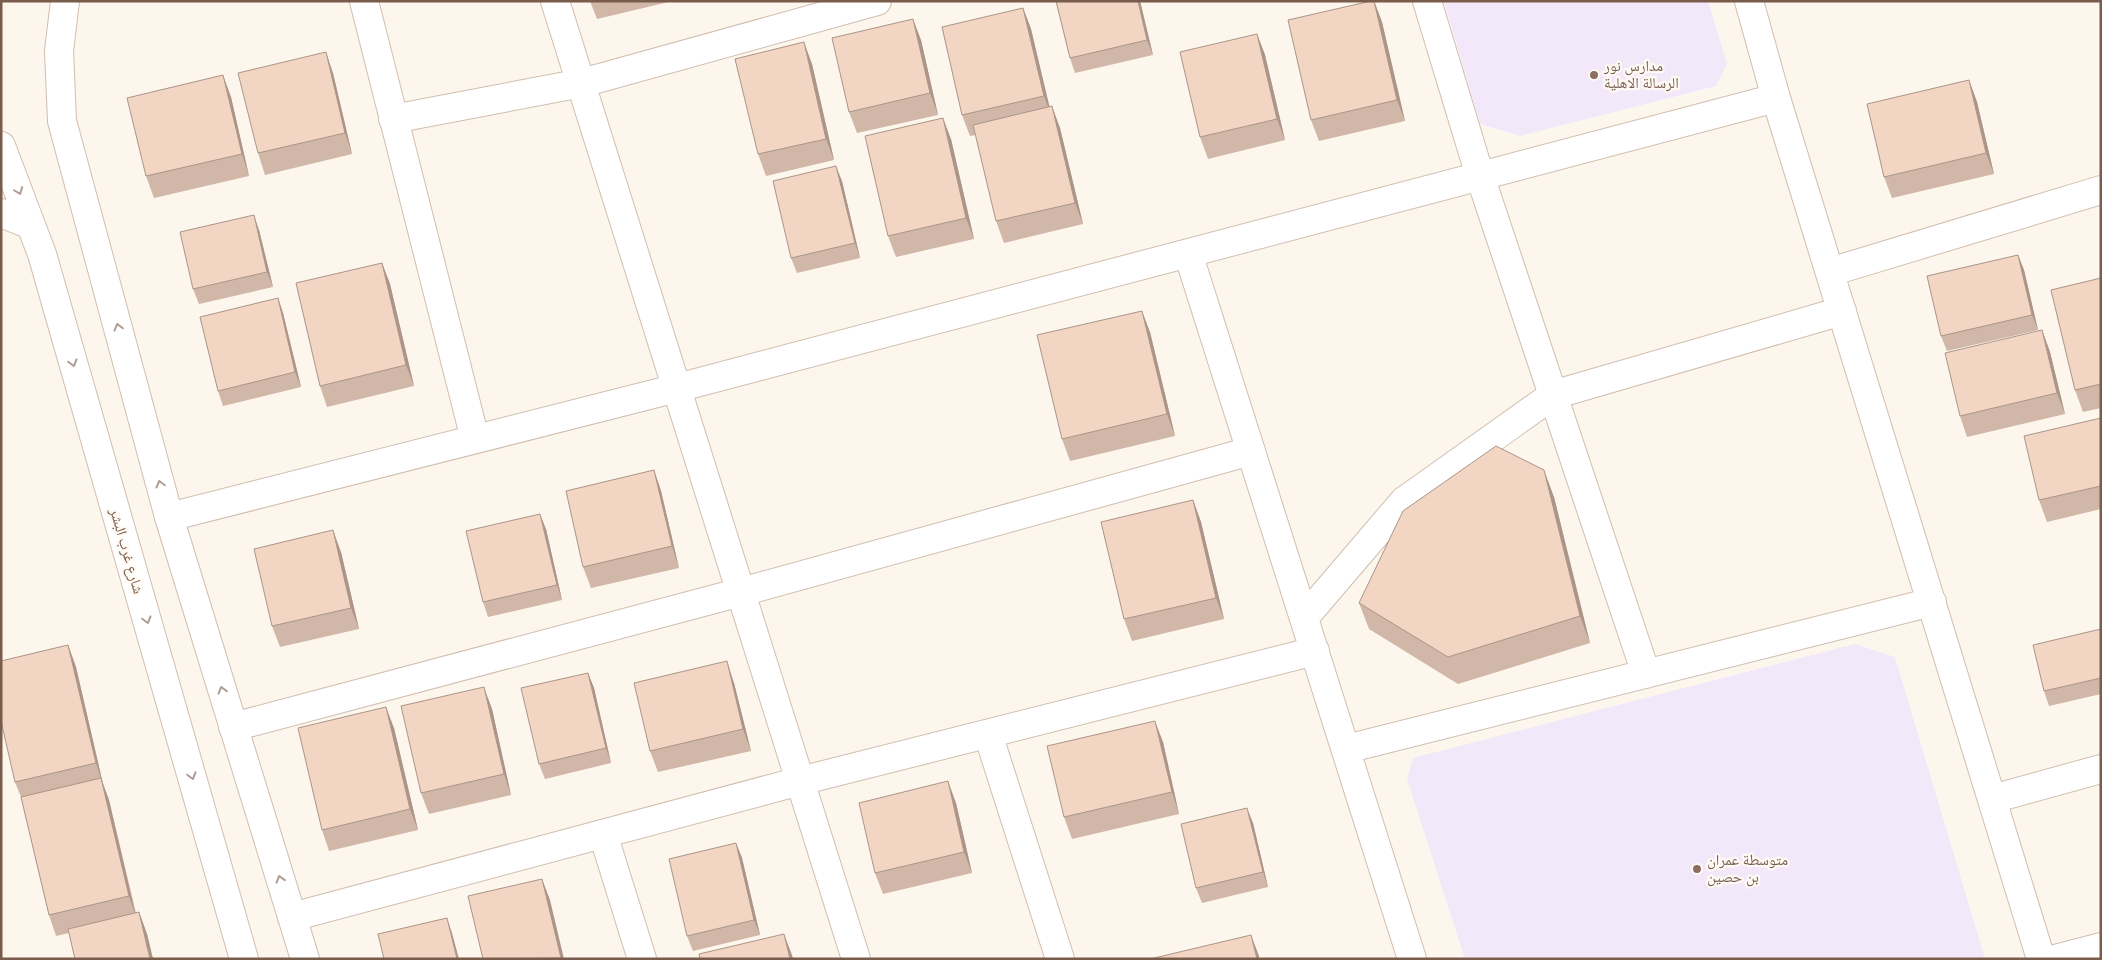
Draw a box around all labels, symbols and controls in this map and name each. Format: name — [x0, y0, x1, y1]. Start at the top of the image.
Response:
place label: مدارس نور الرسالة الاهلية — [1603, 57, 1679, 92]
marker: مدارس نور الرسالة الاهلية — [1588, 69, 1600, 81]
one-way arrow — [13, 187, 23, 195]
one-way arrow — [113, 324, 123, 332]
one-way arrow — [68, 358, 78, 366]
one-way arrow — [155, 480, 166, 489]
street label: شارع غرب البشر — [105, 505, 148, 596]
one-way arrow — [141, 615, 151, 624]
one-way arrow — [217, 686, 227, 695]
one-way arrow — [186, 772, 196, 780]
place label: متوسطة عمران بن حصين — [1707, 851, 1788, 887]
marker: متوسطة عمران بن حصين — [1691, 863, 1703, 875]
one-way arrow — [276, 875, 286, 883]

